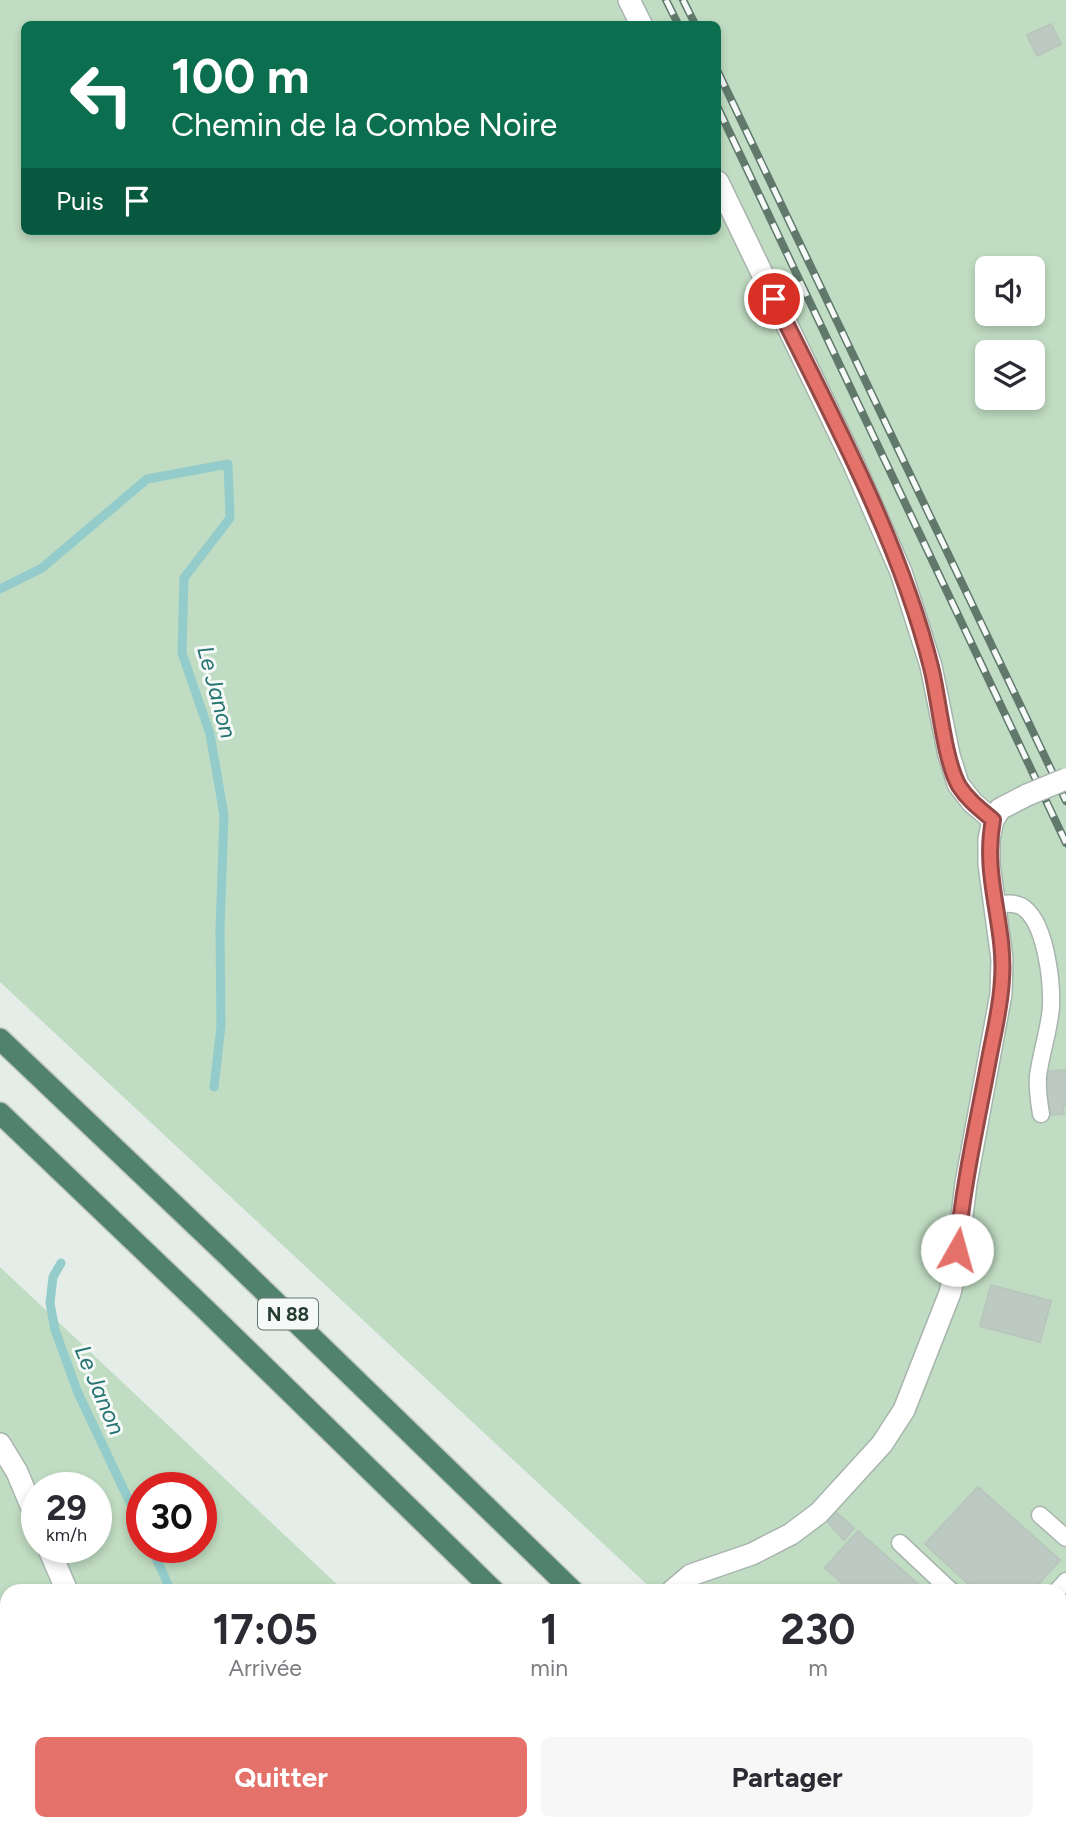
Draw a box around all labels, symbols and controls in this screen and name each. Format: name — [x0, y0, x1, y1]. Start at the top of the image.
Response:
text: 100 m — [171, 46, 310, 105]
icon: left — [56, 49, 147, 140]
text: Chemin de la Combe Noire — [171, 106, 557, 144]
icon: arrive — [118, 182, 156, 220]
text: Puis — [56, 185, 104, 217]
map controls — [975, 256, 1045, 410]
button: sound — [975, 256, 1045, 326]
pin — [744, 269, 804, 329]
icon: arrive — [755, 280, 793, 318]
button: layers — [975, 340, 1045, 410]
water label: Le Janon — [191, 643, 243, 741]
position arrow — [920, 1213, 994, 1287]
road number: N 88 — [258, 1298, 318, 1330]
water label: Le Janon — [69, 1341, 131, 1439]
speed limit sign: 30 — [126, 1472, 217, 1563]
text: 29 — [46, 1487, 87, 1529]
text: km/h — [46, 1524, 87, 1546]
text: 17:05 — [213, 1604, 318, 1655]
text: 1 — [540, 1604, 558, 1655]
text: 230 — [781, 1604, 855, 1655]
text: Arrivée — [229, 1654, 302, 1682]
text: min — [530, 1654, 568, 1682]
text: m — [808, 1654, 828, 1682]
button: Quitter — [35, 1737, 527, 1817]
button: Partager — [541, 1737, 1033, 1817]

